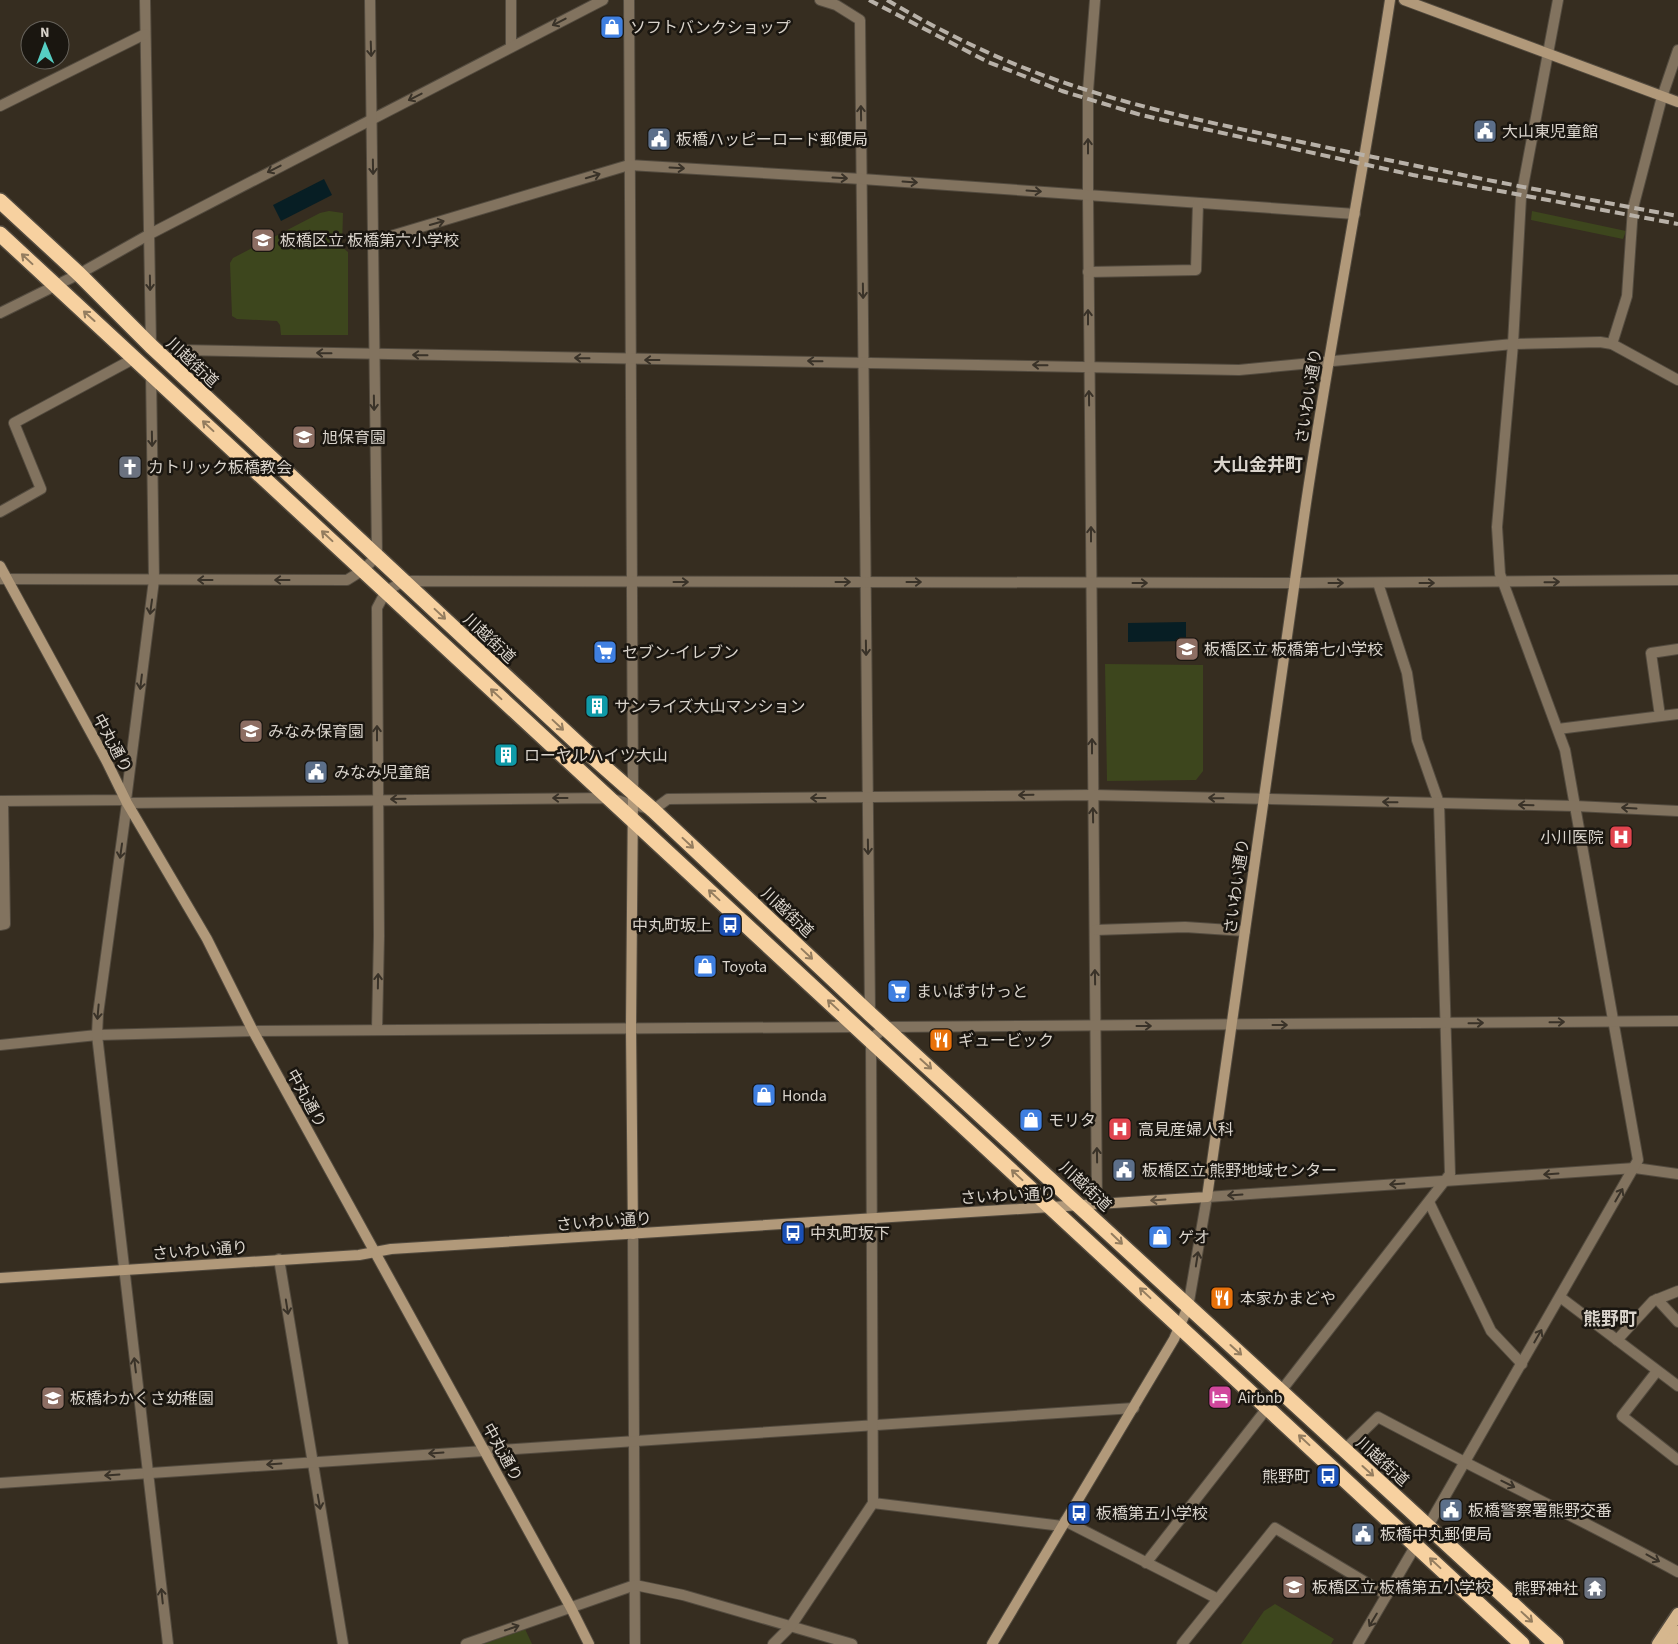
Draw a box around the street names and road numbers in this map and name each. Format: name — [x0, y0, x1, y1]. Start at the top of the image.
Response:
street label: 川越街道 — [161, 333, 223, 393]
street label: さいわい通り — [1291, 347, 1327, 445]
street label: 川越街道 — [458, 609, 520, 669]
street label: 中丸通り — [87, 710, 137, 777]
street label: さいわい通り — [1219, 837, 1255, 935]
street label: 川越街道 — [756, 883, 818, 943]
street label: 中丸通り — [281, 1065, 331, 1132]
street label: 川越街道 — [1054, 1157, 1116, 1217]
street label: さいわい通り — [960, 1183, 1057, 1209]
street label: さいわい通り — [555, 1208, 653, 1236]
street label: さいわい通り — [151, 1237, 249, 1265]
street label: 中丸通り — [477, 1419, 527, 1486]
street label: 川越街道 — [1351, 1432, 1413, 1491]

